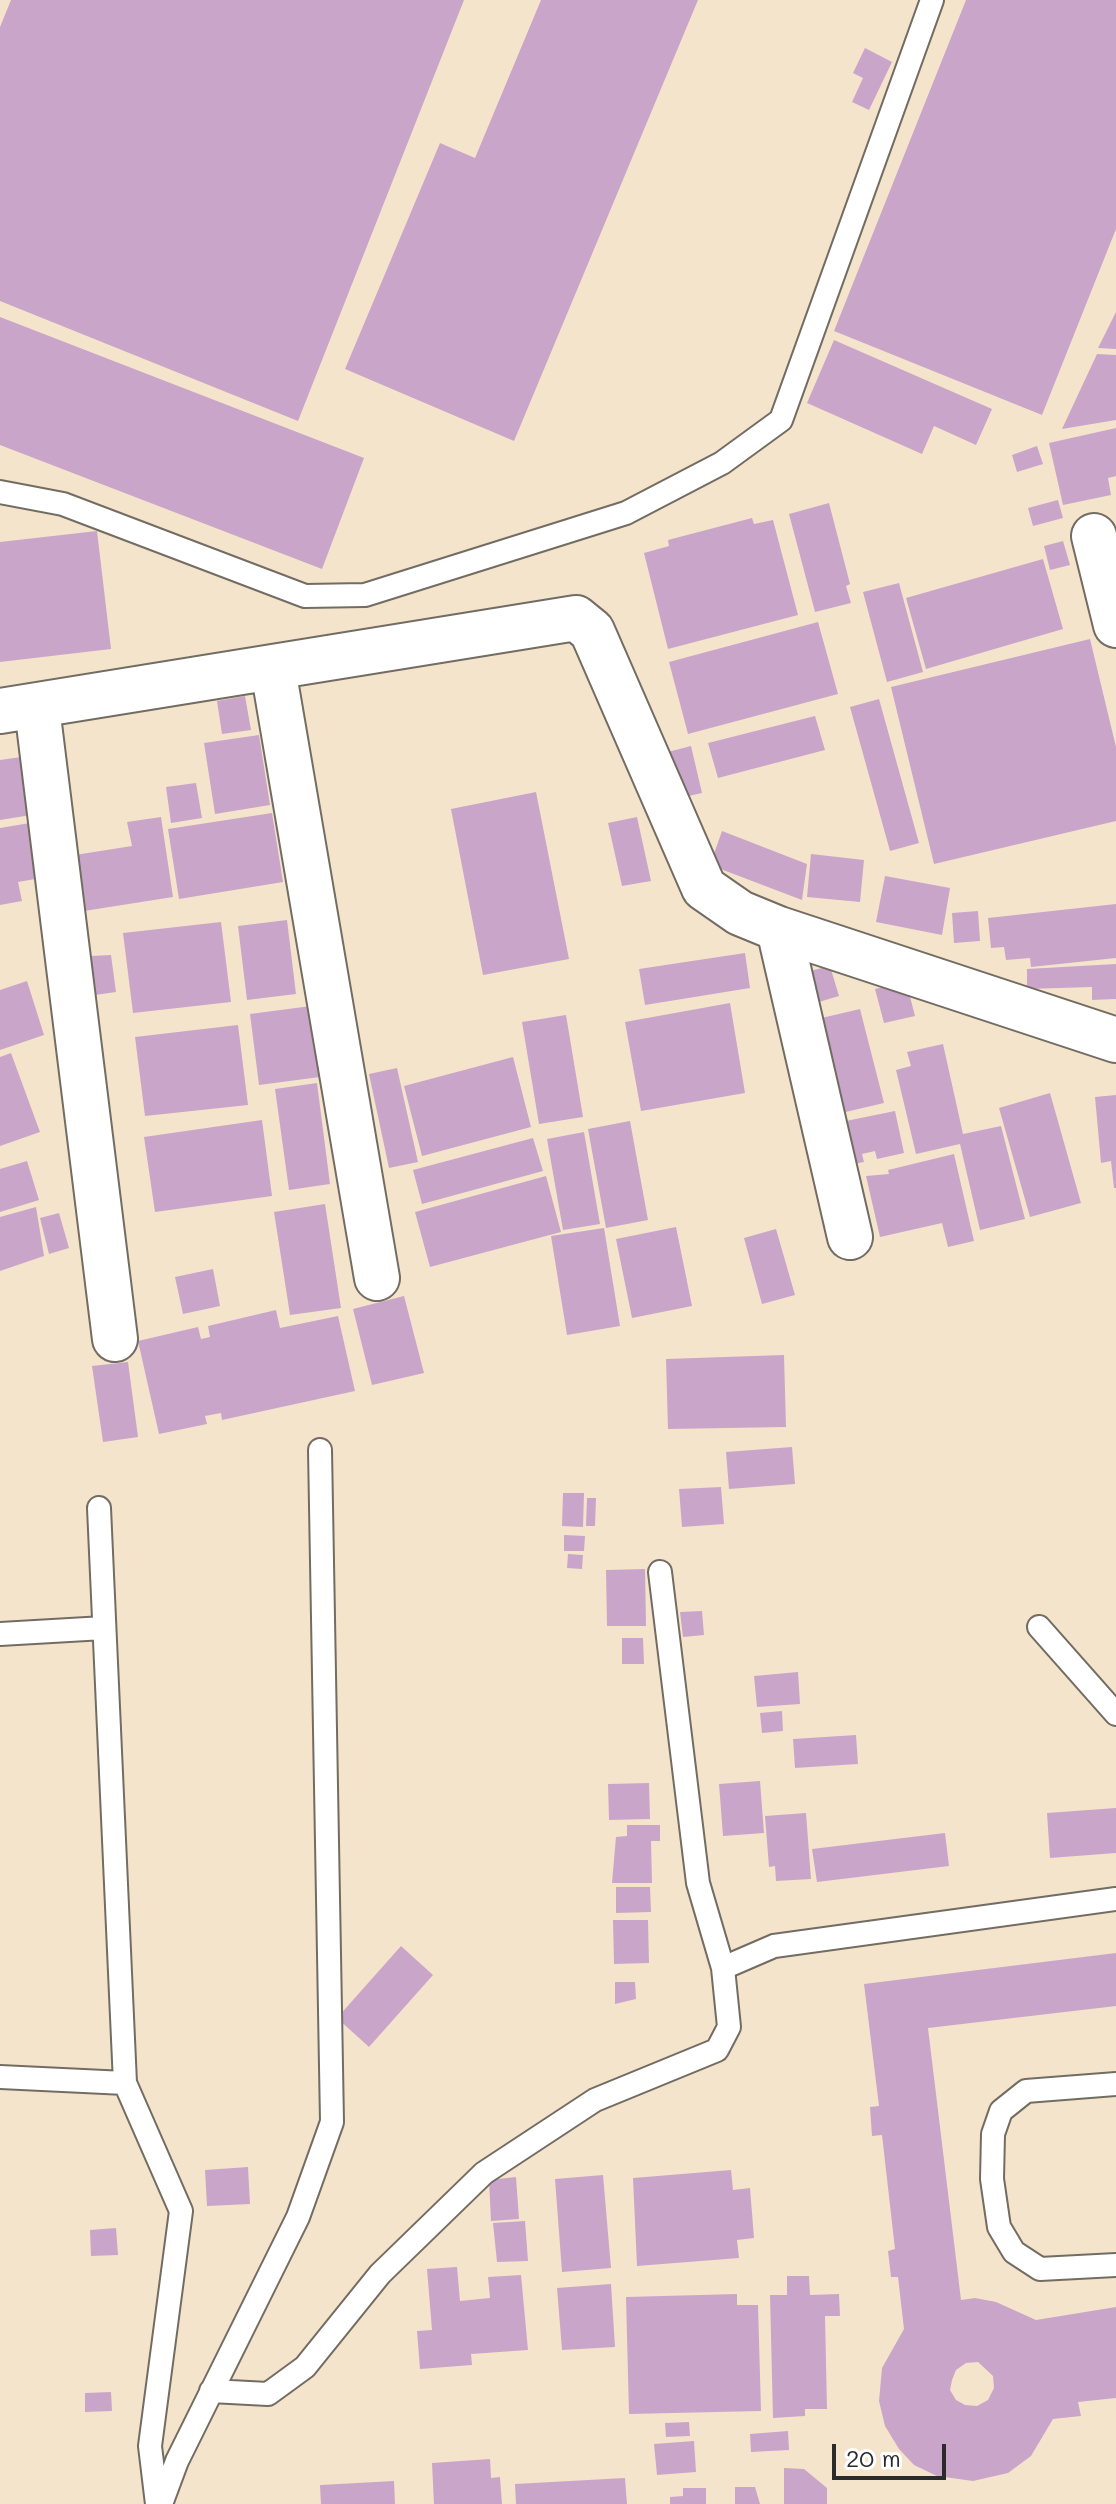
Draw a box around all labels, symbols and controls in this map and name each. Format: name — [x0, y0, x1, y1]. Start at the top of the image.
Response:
scale bar — [836, 2428, 950, 2478]
text: 20 m — [846, 2442, 901, 2473]

